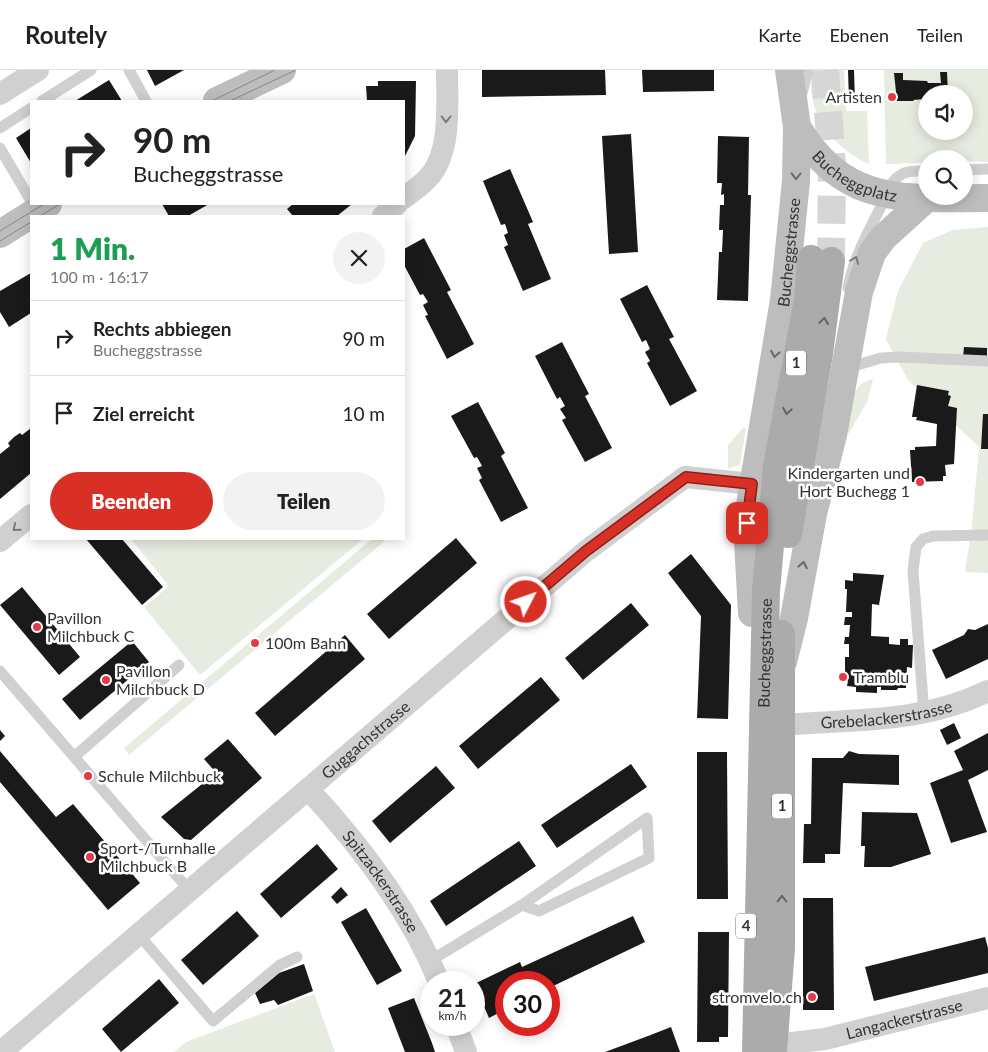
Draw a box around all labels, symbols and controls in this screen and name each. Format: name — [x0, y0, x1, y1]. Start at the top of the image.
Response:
text: Routely — [25, 20, 107, 49]
text: Karte — [758, 24, 801, 46]
text: Ebenen — [829, 24, 889, 46]
text: Teilen — [917, 24, 963, 46]
map controls — [918, 85, 973, 205]
button: sound — [918, 85, 973, 140]
place label: Artisten — [826, 87, 882, 106]
marker: Artisten — [886, 91, 898, 103]
one-way arrow — [441, 115, 451, 123]
text: 90 m — [133, 118, 211, 160]
icon: right — [50, 120, 115, 185]
street label: Bucheggplatz — [809, 146, 898, 205]
button: search — [918, 150, 973, 205]
text: Bucheggstrasse — [133, 160, 283, 187]
one-way arrow — [791, 172, 801, 180]
street label: Bucheggstrasse — [773, 197, 803, 308]
text: 1 Min. — [50, 230, 135, 266]
button: close — [333, 232, 385, 284]
one-way arrow — [850, 256, 860, 264]
text: 100 m · 16:17 — [50, 267, 149, 286]
text: Rechts abbiegen — [93, 317, 231, 340]
one-way arrow — [818, 317, 829, 325]
icon: right — [50, 324, 78, 352]
text: 90 m — [342, 327, 385, 350]
text: Bucheggstrasse — [93, 340, 202, 359]
one-way arrow — [770, 350, 780, 359]
road number: 1 — [786, 350, 806, 376]
icon: arrive — [50, 399, 78, 427]
text: Ziel erreicht — [93, 402, 195, 425]
text: 10 m — [342, 402, 385, 425]
one-way arrow — [782, 406, 792, 415]
place label: Kindergarten und Hort Buchegg 1 — [788, 463, 910, 500]
button: Beenden — [50, 472, 213, 530]
button: Teilen — [223, 472, 385, 530]
marker: Kindergarten und Hort Buchegg 1 — [914, 476, 926, 488]
pin — [726, 502, 768, 544]
icon: arrive — [733, 509, 761, 537]
one-way arrow — [12, 522, 21, 531]
one-way arrow — [798, 560, 808, 569]
position arrow — [499, 575, 551, 627]
street label: Bucheggstrasse — [753, 598, 775, 708]
place label: Pavillon Milchbuck C — [47, 608, 135, 645]
marker: Pavillon Milchbuck C — [31, 621, 43, 633]
place label: 100m Bahn — [265, 633, 346, 652]
marker: 100m Bahn — [249, 637, 261, 649]
place label: Pavillon Milchbuck D — [116, 661, 205, 698]
place label: Tramblu — [853, 667, 909, 686]
marker: Tramblu — [837, 671, 849, 683]
marker: Pavillon Milchbuck D — [100, 674, 112, 686]
street label: Guggachstrasse — [317, 696, 413, 782]
street label: Grebelackerstrasse — [820, 696, 954, 732]
place label: Schule Milchbuck — [98, 766, 222, 785]
marker: Schule Milchbuck — [82, 770, 94, 782]
road number: 1 — [772, 794, 792, 818]
street label: Spitzackerstrasse — [339, 826, 423, 936]
place label: Sport-/Turnhalle Milchbuck B — [100, 838, 216, 875]
marker: Sport-/Turnhalle Milchbuck B — [84, 851, 96, 863]
one-way arrow — [777, 895, 787, 903]
road number: 4 — [736, 914, 756, 938]
speed limit sign: 30 — [495, 971, 560, 1036]
text: 21 — [438, 982, 467, 1012]
place label: stromvelo.ch — [712, 987, 802, 1006]
marker: stromvelo.ch — [806, 991, 818, 1003]
street label: Langackerstrasse — [844, 995, 964, 1042]
text: km/h — [438, 1008, 467, 1023]

